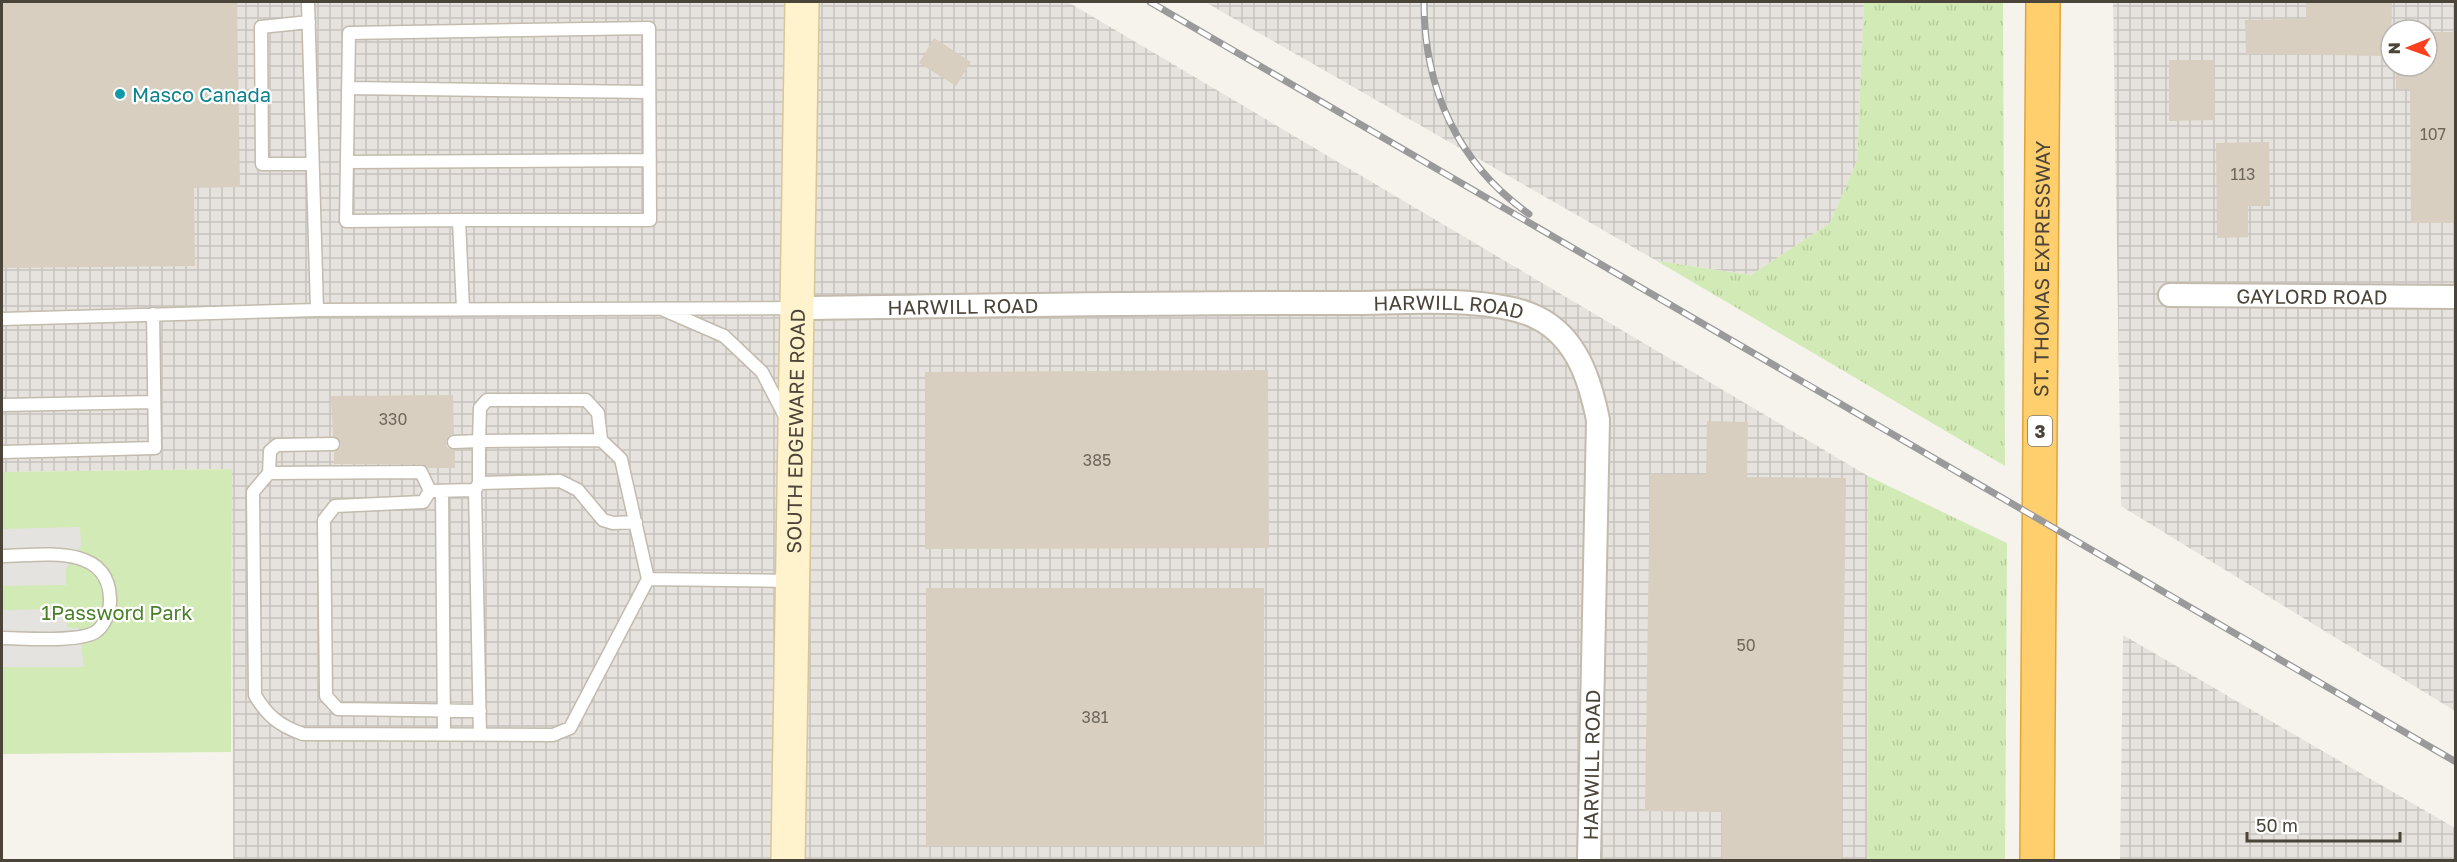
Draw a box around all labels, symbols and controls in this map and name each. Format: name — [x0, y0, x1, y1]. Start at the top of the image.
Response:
north arrow — [2379, 18, 2439, 78]
text: N — [2384, 42, 2404, 55]
place label: Masco Canada — [132, 82, 271, 106]
marker: Masco Canada — [113, 87, 127, 101]
house number: 107 — [2420, 124, 2446, 144]
street label: ST. THOMAS EXPRESSWAY — [2028, 141, 2054, 397]
house number: 113 — [2231, 164, 2255, 184]
street label: GAYLORD ROAD — [2236, 283, 2388, 309]
street label: HARWILL ROAD — [1373, 290, 1527, 323]
street label: HARWILL ROAD — [887, 293, 1039, 319]
street label: SOUTH EDGEWARE ROAD — [781, 308, 809, 554]
house number: 330 — [379, 409, 407, 429]
road number: 3 — [2028, 416, 2052, 446]
house number: 385 — [1083, 450, 1111, 470]
park label: 1Password Park — [41, 600, 193, 624]
house number: 50 — [1736, 635, 1756, 655]
street label: HARWILL ROAD — [1578, 689, 1604, 841]
house number: 381 — [1082, 707, 1109, 727]
scale bar — [2247, 805, 2400, 843]
text: 50 m — [2256, 814, 2298, 836]

